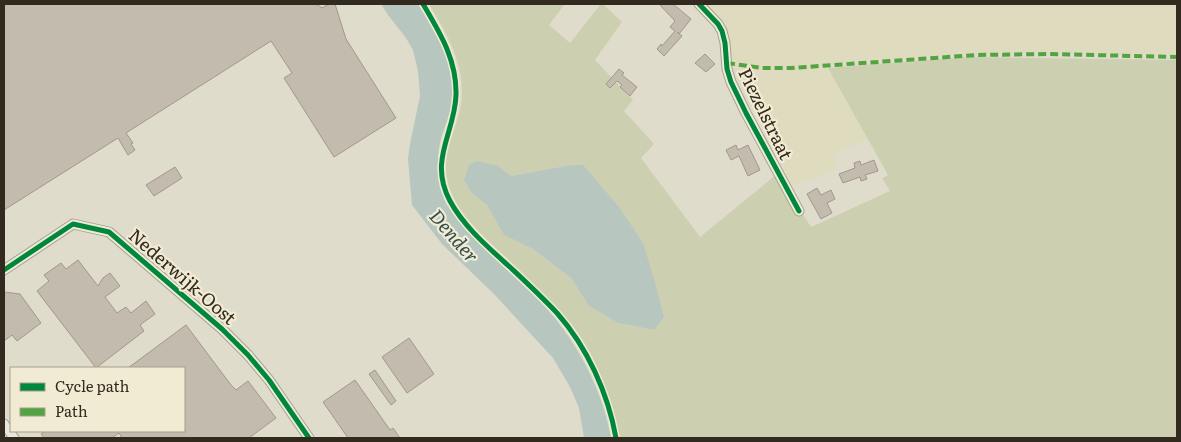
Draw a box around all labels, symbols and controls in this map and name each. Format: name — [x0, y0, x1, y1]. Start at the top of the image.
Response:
street label: Piezelstraat — [732, 63, 801, 165]
water label: Dender — [424, 202, 486, 268]
street label: Nederwijk-Oost — [123, 221, 243, 331]
legend — [10, 367, 185, 432]
text: Cycle path — [55, 374, 130, 397]
text: Path — [55, 399, 88, 422]

